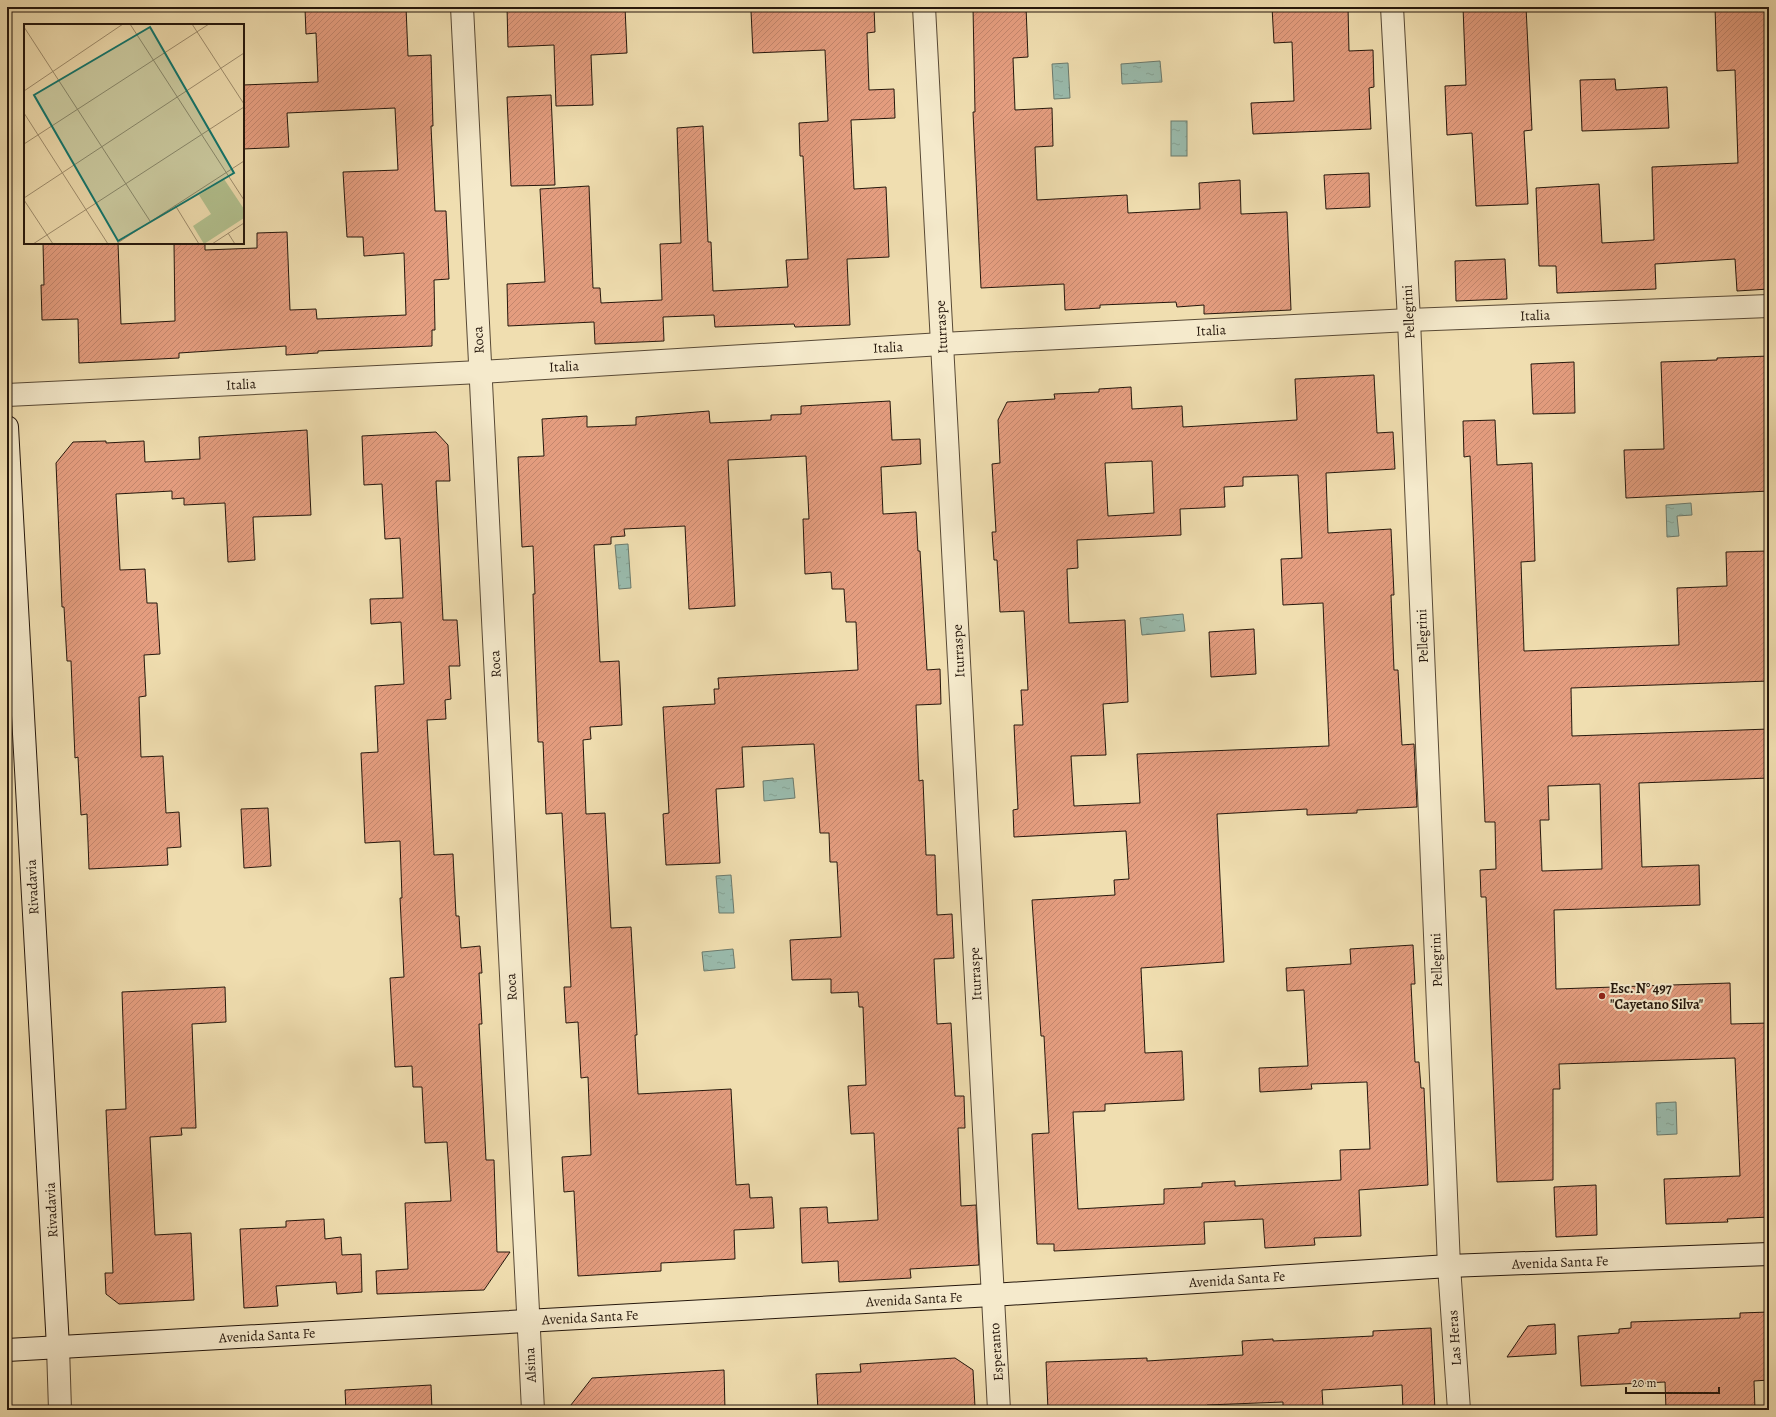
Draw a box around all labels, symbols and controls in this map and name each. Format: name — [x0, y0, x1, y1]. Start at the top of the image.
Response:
inset map — [24, 24, 244, 244]
street label: Pellegrini — [1398, 284, 1419, 340]
street label: Iturraspe — [931, 300, 952, 354]
street label: Italia — [1520, 305, 1551, 326]
street label: Italia — [1196, 320, 1227, 341]
street label: Roca — [468, 325, 489, 354]
street label: Italia — [873, 337, 904, 358]
street label: Italia — [549, 356, 580, 377]
street label: Italia — [226, 374, 257, 395]
street label: Pellegrini — [1412, 608, 1433, 663]
street label: Iturraspe — [948, 624, 969, 678]
street label: Roca — [485, 649, 506, 678]
street label: Rivadavia — [22, 858, 43, 915]
street label: Pellegrini — [1426, 932, 1447, 987]
street label: Iturraspe — [965, 947, 986, 1001]
street label: Roca — [501, 972, 522, 1001]
place label: Esc. N° 497 "Cayetano Silva" — [1610, 979, 1704, 1014]
marker: Esc. N° 497 "Cayetano Silva" — [1597, 991, 1607, 1001]
street label: Rivadavia — [41, 1181, 62, 1238]
street label: Avenida Santa Fe — [1510, 1251, 1609, 1274]
street label: Avenida Santa Fe — [1187, 1267, 1286, 1292]
street label: Avenida Santa Fe — [864, 1287, 963, 1312]
street label: Avenida Santa Fe — [540, 1305, 639, 1330]
street label: Las Heras — [1443, 1309, 1466, 1367]
street label: Esperanto — [985, 1322, 1008, 1382]
street label: Avenida Santa Fe — [217, 1323, 316, 1348]
street label: Alsina — [520, 1346, 541, 1384]
scale bar — [1626, 1369, 1719, 1395]
text: 20 m — [1632, 1375, 1656, 1391]

